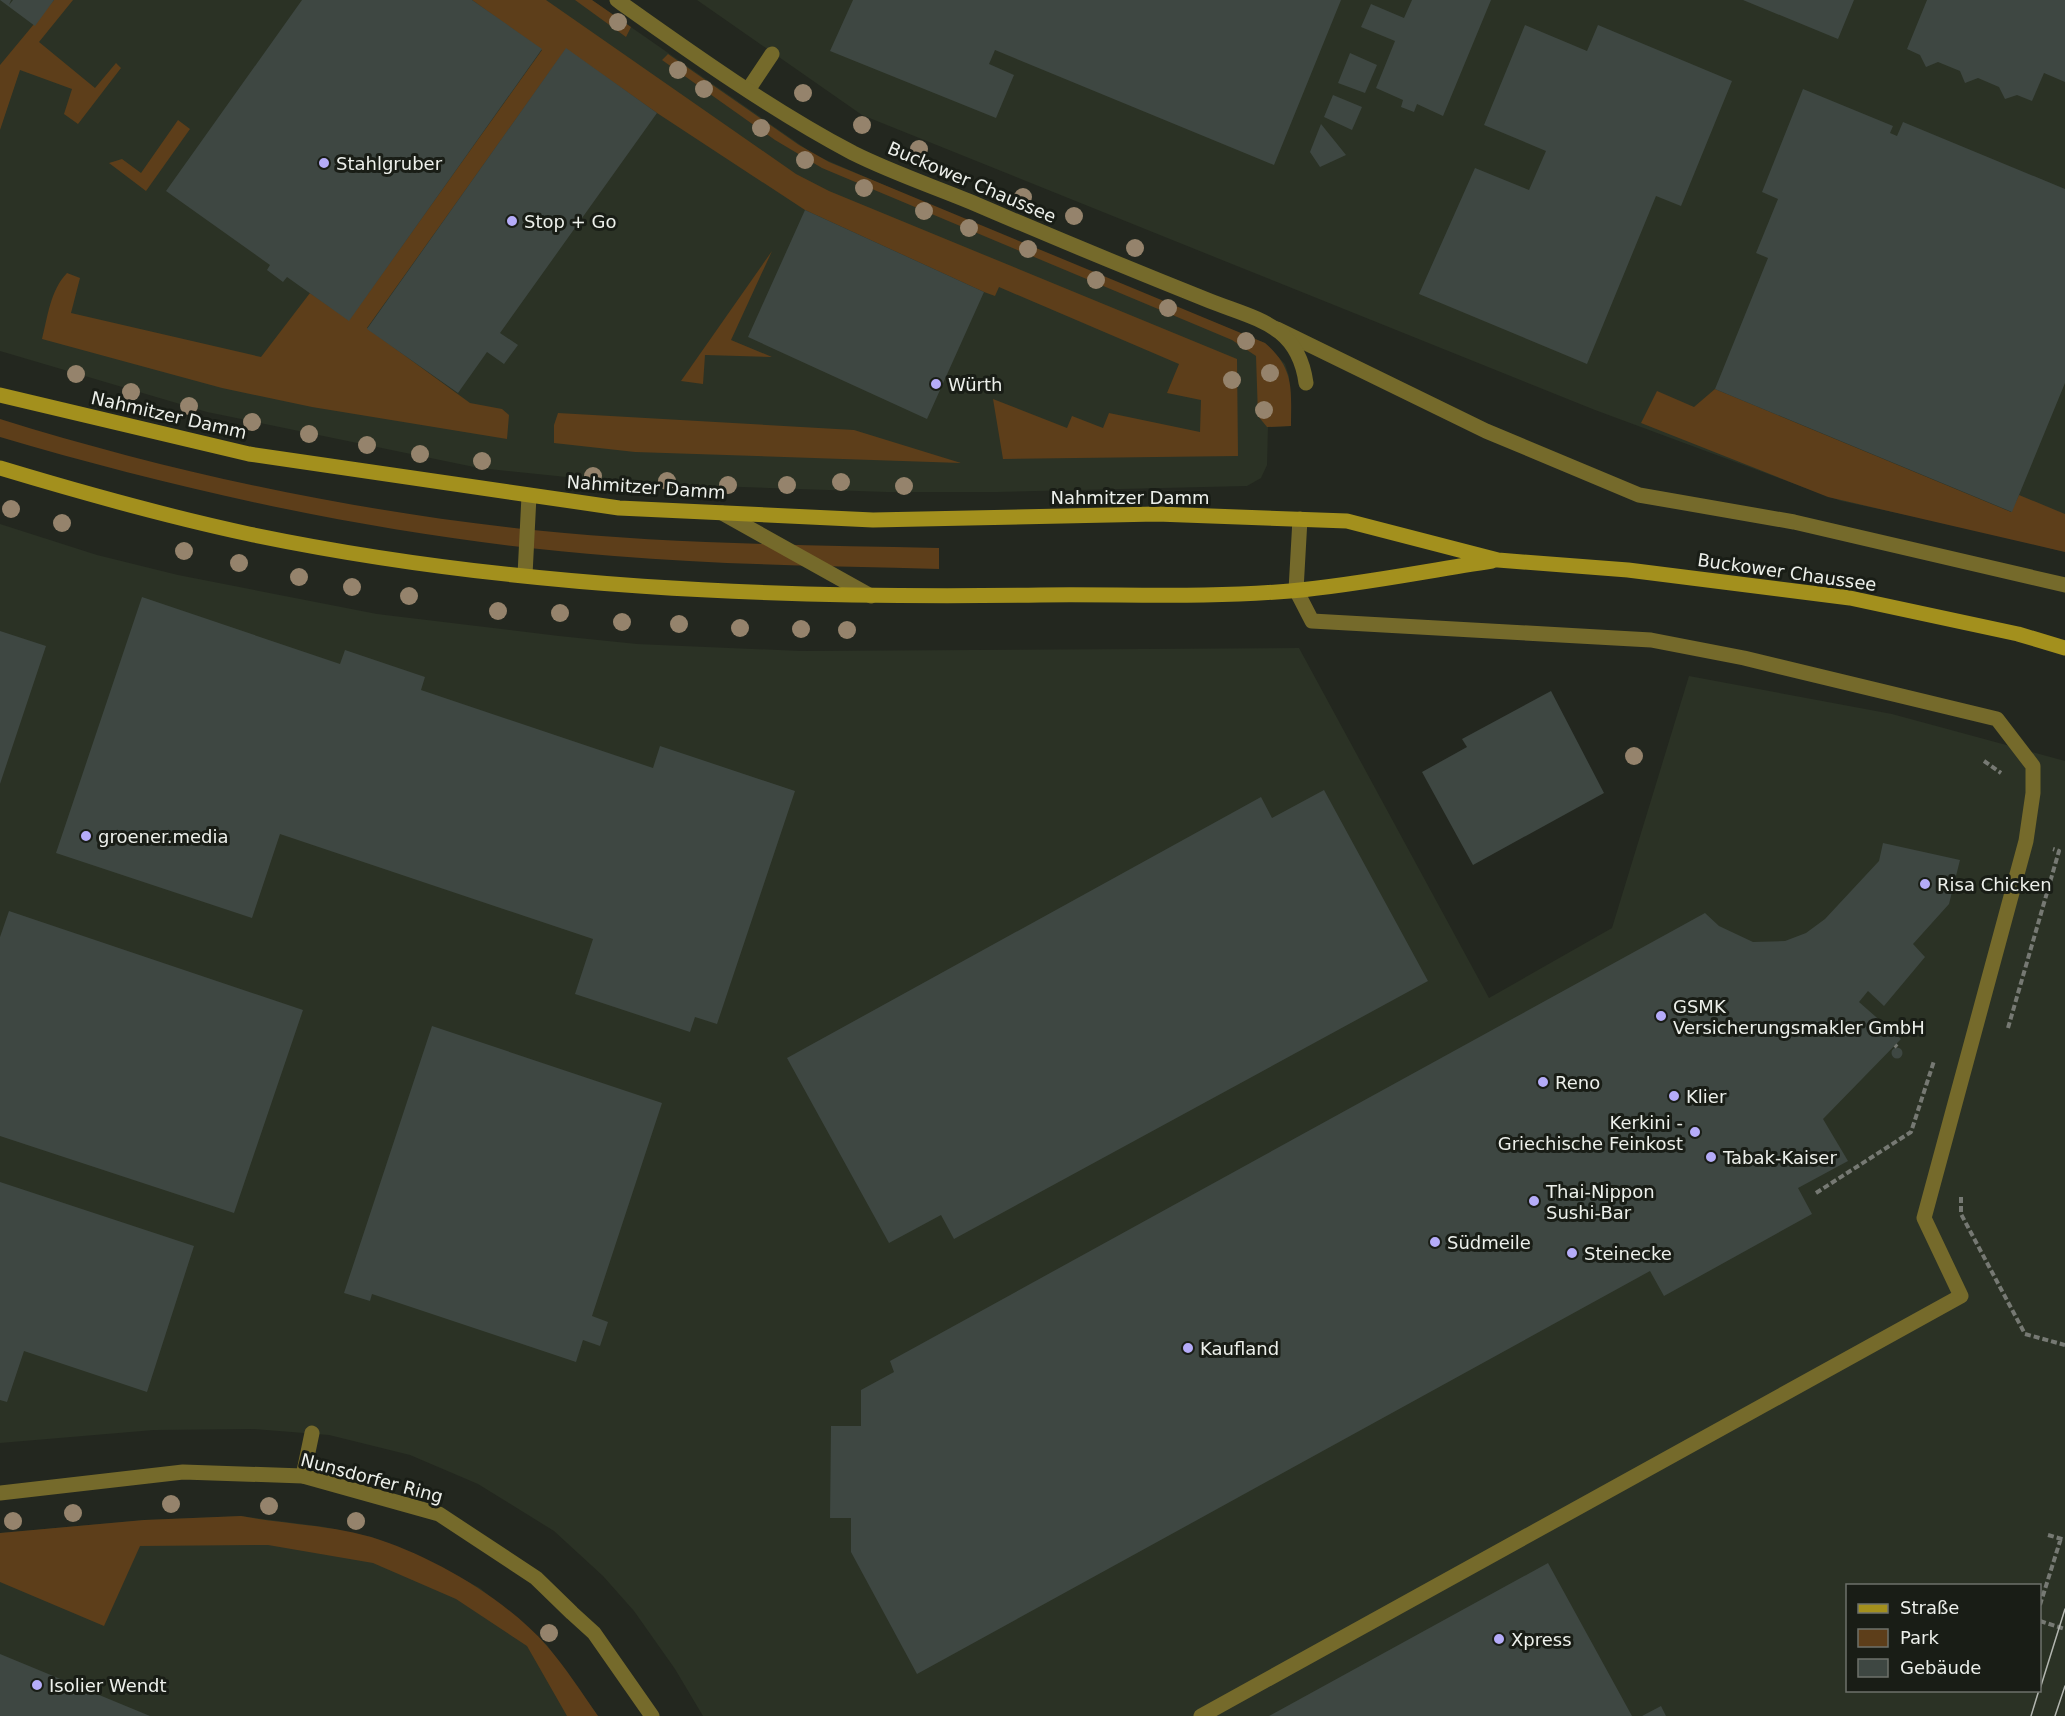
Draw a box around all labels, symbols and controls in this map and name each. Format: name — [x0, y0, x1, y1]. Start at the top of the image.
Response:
street label: Buckower Chaussee — [885, 137, 1059, 227]
place label: Stahlgruber — [336, 153, 443, 174]
marker: Stahlgruber — [317, 156, 331, 170]
place label: Stop + Go — [524, 211, 616, 232]
marker: Stop + Go — [505, 214, 519, 228]
place label: Würth — [948, 374, 1002, 395]
marker: Würth — [929, 377, 943, 391]
street label: Nahmitzer Damm — [89, 387, 249, 443]
street label: Nahmitzer Damm — [566, 471, 726, 503]
street label: Nahmitzer Damm — [1050, 487, 1210, 508]
street label: Buckower Chaussee — [1696, 549, 1878, 595]
place label: groener.media — [98, 826, 229, 847]
marker: groener.media — [79, 829, 93, 843]
place label: Risa Chicken — [1937, 874, 2052, 895]
marker: Risa Chicken — [1918, 877, 1932, 891]
place label: GSMK Versicherungsmakler GmbH — [1673, 996, 1925, 1038]
marker: GSMK Versicherungsmakler GmbH — [1654, 1009, 1668, 1023]
place label: Reno — [1555, 1072, 1600, 1093]
marker: Reno — [1536, 1075, 1550, 1089]
place label: Klier — [1686, 1086, 1727, 1107]
marker: Klier — [1667, 1089, 1681, 1103]
place label: Kerkini - Griechische Feinkost — [1498, 1112, 1683, 1154]
marker: Kerkini - Griechische Feinkost — [1688, 1125, 1702, 1139]
place label: Tabak-Kaiser — [1722, 1147, 1837, 1168]
marker: Tabak-Kaiser — [1704, 1150, 1718, 1164]
place label: Thai-Nippon Sushi-Bar — [1545, 1181, 1655, 1223]
marker: Thai-Nippon Sushi-Bar — [1527, 1194, 1541, 1208]
place label: Südmeile — [1447, 1232, 1531, 1253]
marker: Südmeile — [1428, 1235, 1442, 1249]
place label: Steinecke — [1584, 1243, 1672, 1264]
marker: Steinecke — [1565, 1246, 1579, 1260]
place label: Kaufland — [1200, 1338, 1279, 1359]
marker: Kaufland — [1181, 1341, 1195, 1355]
street label: Nunsdorfer Ring — [299, 1449, 445, 1507]
legend — [1846, 1584, 2041, 1692]
text: Straße — [1900, 1597, 1959, 1618]
text: Park — [1900, 1627, 1939, 1648]
place label: Xpress — [1511, 1629, 1572, 1650]
marker: Xpress — [1492, 1632, 1506, 1646]
text: Gebäude — [1900, 1657, 1981, 1678]
place label: Isolier Wendt — [49, 1675, 167, 1696]
marker: Isolier Wendt — [30, 1678, 44, 1692]

